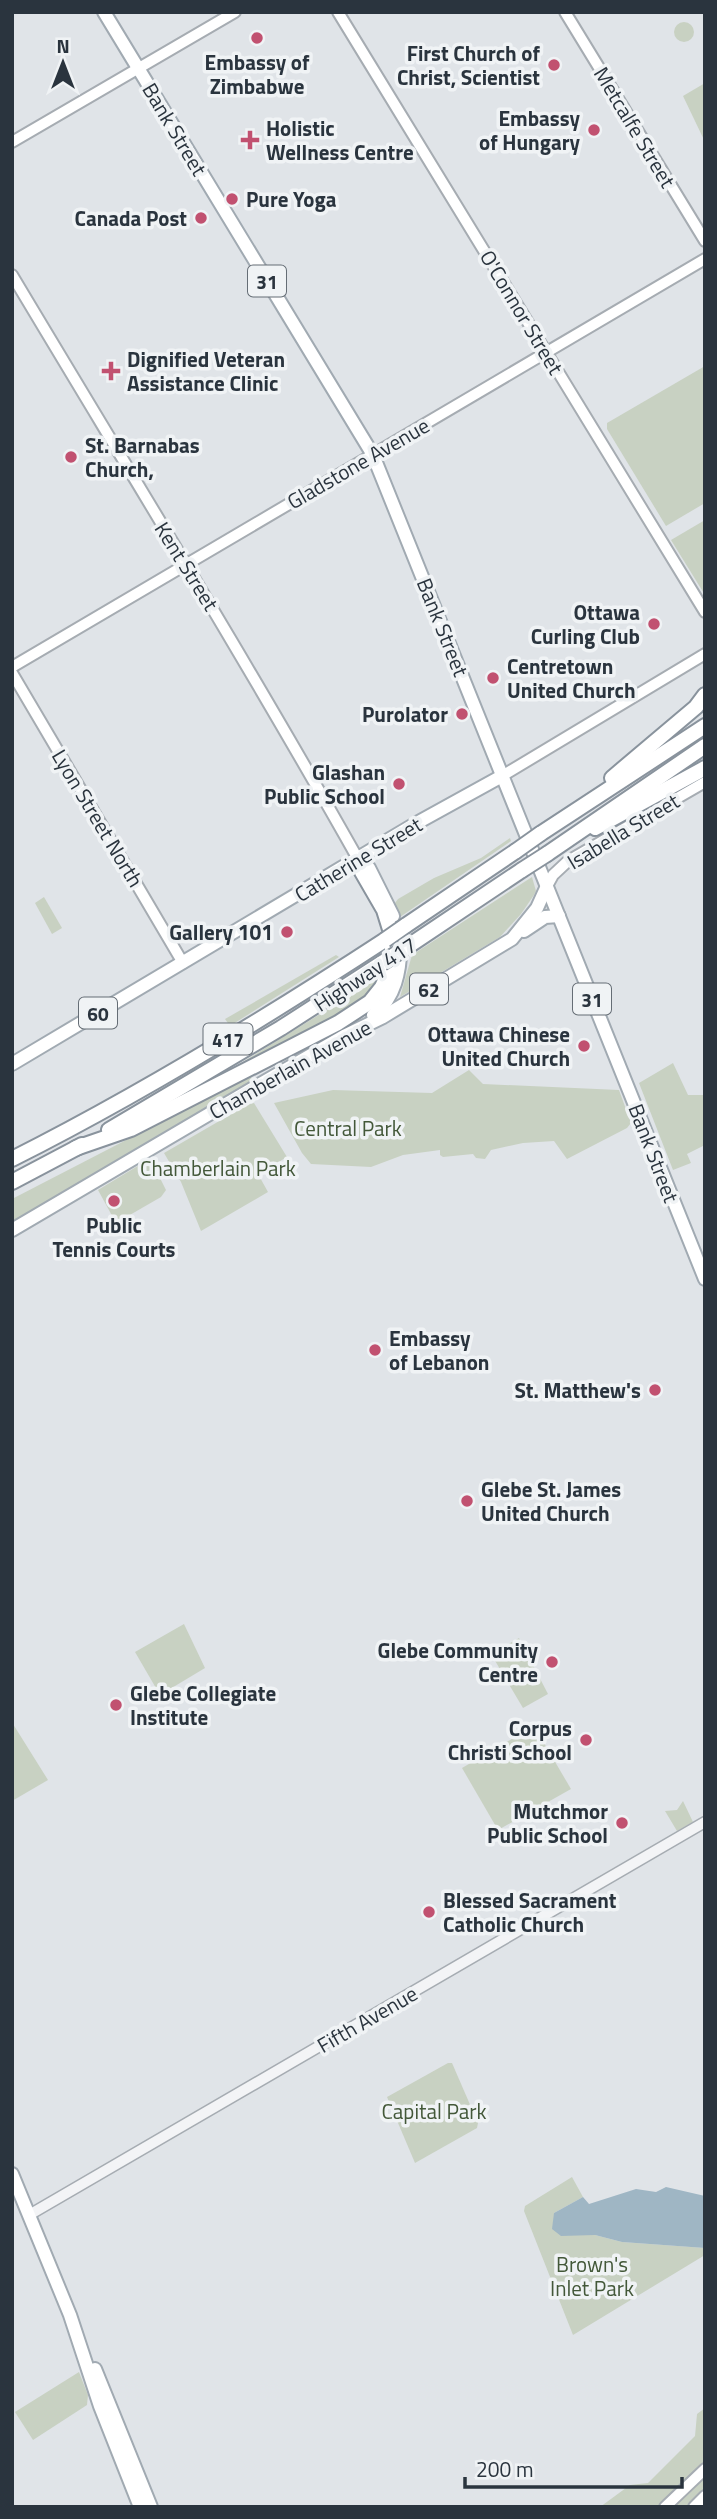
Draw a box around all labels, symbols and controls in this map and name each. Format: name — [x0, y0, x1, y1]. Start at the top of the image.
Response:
north arrow — [28, 28, 98, 98]
marker: Embassy of Zimbabwe — [249, 30, 265, 46]
text: N — [56, 31, 70, 60]
place label: First Church of Christ, Scientist — [397, 37, 541, 93]
place label: Embassy of Zimbabwe — [205, 46, 310, 102]
marker: First Church of Christ, Scientist — [546, 57, 562, 73]
street label: Metcalfe Street — [586, 60, 684, 194]
street label: Bank Street — [135, 76, 216, 182]
place label: Embassy of Hungary — [479, 102, 580, 158]
place label: Holistic Wellness Centre — [266, 112, 414, 168]
marker: Embassy of Hungary — [586, 122, 602, 138]
marker: Holistic Wellness Centre — [240, 130, 260, 150]
place label: Pure Yoga — [246, 183, 337, 215]
marker: Pure Yoga — [224, 191, 240, 207]
place label: Canada Post — [75, 202, 187, 234]
marker: Canada Post — [193, 210, 209, 226]
street label: O'Connor Street — [472, 244, 572, 381]
road number: 31 — [248, 266, 286, 296]
place label: Dignified Veteran Assistance Clinic — [127, 343, 285, 399]
marker: Dignified Veteran Assistance Clinic — [101, 361, 121, 381]
street label: Gladstone Avenue — [281, 409, 435, 517]
place label: St. Barnabas Church, — [85, 429, 200, 485]
marker: St. Barnabas Church, — [63, 449, 79, 465]
street label: Kent Street — [147, 515, 227, 617]
street label: Bank Street — [409, 573, 477, 682]
place label: Ottawa Curling Club — [531, 596, 640, 652]
marker: Ottawa Curling Club — [646, 616, 662, 632]
place label: Centretown United Church — [507, 650, 636, 706]
marker: Centretown United Church — [485, 670, 501, 686]
place label: Purolator — [362, 698, 448, 730]
marker: Purolator — [454, 706, 470, 722]
street label: Lyon Street North — [44, 743, 152, 893]
place label: Glashan Public School — [264, 756, 385, 812]
marker: Glashan Public School — [391, 776, 407, 792]
street label: Isabella Street — [561, 784, 686, 877]
street label: Catherine Street — [288, 808, 428, 910]
place label: Gallery 101 — [169, 916, 273, 948]
marker: Gallery 101 — [279, 924, 295, 940]
street label: Highway 417 — [307, 929, 423, 1019]
road number: 62 — [410, 973, 448, 1004]
road number: 31 — [573, 984, 611, 1015]
road number: 60 — [79, 998, 117, 1028]
street label: Chamberlain Avenue — [203, 1011, 377, 1127]
place label: Ottawa Chinese United Church — [427, 1018, 570, 1074]
road number: 417 — [204, 1023, 252, 1054]
marker: Ottawa Chinese United Church — [576, 1038, 592, 1054]
street label: Bank Street — [621, 1099, 688, 1208]
park label: Central Park — [294, 1112, 402, 1144]
park label: Chamberlain Park — [140, 1152, 296, 1184]
marker: Public Tennis Courts — [106, 1193, 122, 1209]
place label: Public Tennis Courts — [53, 1209, 176, 1265]
place label: Embassy of Lebanon — [389, 1322, 489, 1378]
marker: Embassy of Lebanon — [367, 1342, 383, 1358]
place label: St. Matthew's — [515, 1374, 641, 1406]
marker: St. Matthew's — [647, 1382, 663, 1398]
place label: Glebe St. James United Church — [481, 1473, 621, 1529]
marker: Glebe St. James United Church — [459, 1493, 475, 1509]
place label: Glebe Community Centre — [378, 1634, 538, 1690]
marker: Glebe Community Centre — [544, 1654, 560, 1670]
place label: Glebe Collegiate Institute — [130, 1677, 276, 1733]
marker: Glebe Collegiate Institute — [108, 1697, 124, 1713]
place label: Corpus Christi School — [448, 1712, 572, 1768]
marker: Corpus Christi School — [578, 1732, 594, 1748]
place label: Mutchmor Public School — [487, 1795, 608, 1851]
marker: Mutchmor Public School — [614, 1815, 630, 1831]
place label: Blessed Sacrament Catholic Church — [443, 1884, 617, 1940]
marker: Blessed Sacrament Catholic Church — [421, 1904, 437, 1920]
street label: Fifth Avenue — [311, 1977, 423, 2061]
park label: Capital Park — [381, 2095, 487, 2127]
park label: Brown's Inlet Park — [550, 2248, 634, 2304]
scale bar — [465, 2446, 682, 2490]
text: 200 m — [476, 2453, 533, 2485]

